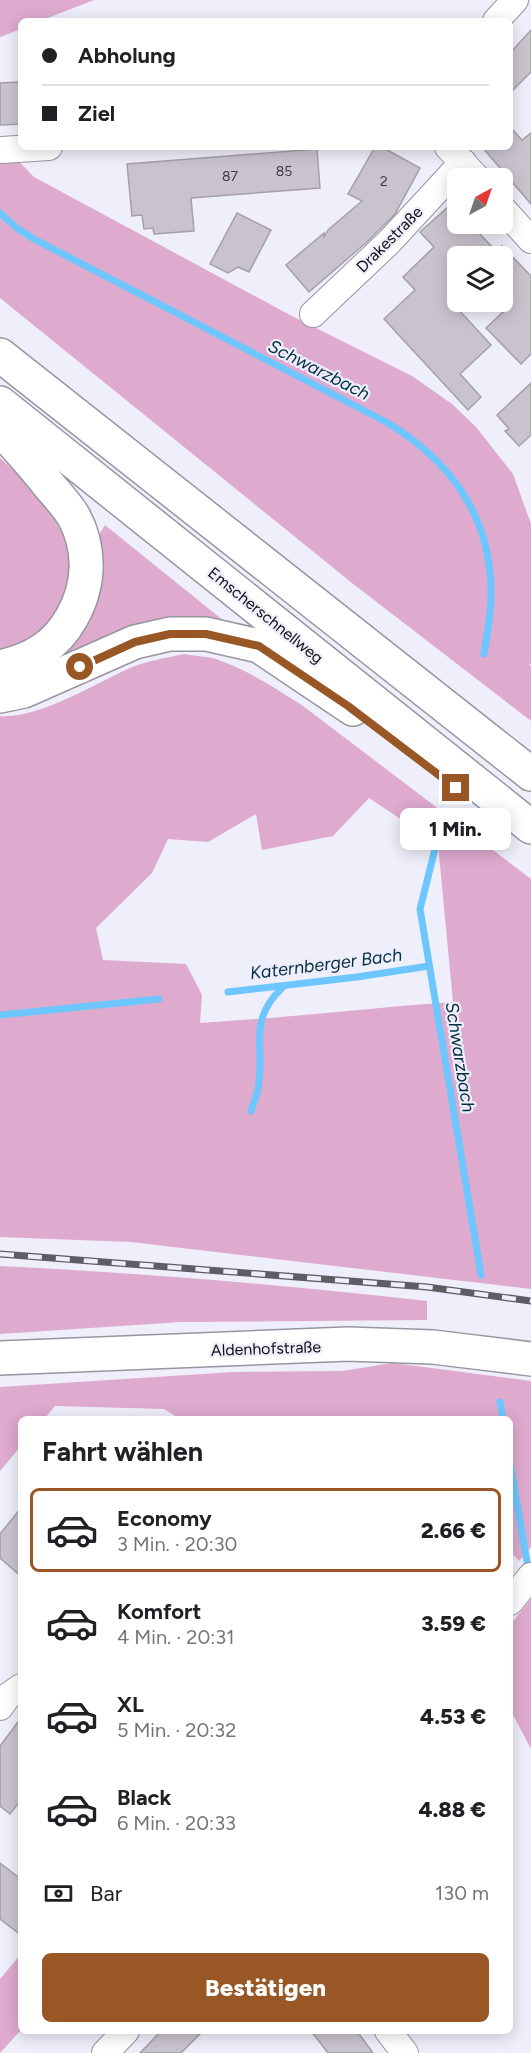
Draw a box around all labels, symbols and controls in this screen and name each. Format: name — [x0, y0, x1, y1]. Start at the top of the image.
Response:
text: Abholung — [78, 42, 176, 69]
text: Ziel — [78, 100, 115, 127]
house number: 85 — [276, 163, 292, 180]
house number: 87 — [222, 168, 239, 185]
north arrow — [447, 168, 513, 234]
map controls — [447, 168, 513, 312]
house number: 2 — [380, 173, 388, 190]
street label: Drakestraße — [352, 202, 427, 276]
button: layers — [447, 246, 513, 312]
water label: Schwarzbach — [264, 335, 374, 405]
street label: Emscherschnellweg — [204, 563, 327, 668]
route start — [66, 653, 93, 680]
route end — [442, 774, 469, 801]
callout: 1 Min. — [400, 809, 512, 851]
text: 1 Min. — [429, 817, 482, 841]
water label: Katernberger Bach — [249, 944, 403, 984]
water label: Schwarzbach — [440, 1000, 480, 1114]
street label: Aldenhofstraße — [211, 1337, 322, 1360]
text: Fahrt wählen — [42, 1435, 203, 1468]
icon: car — [45, 1503, 99, 1557]
text: Economy — [117, 1505, 212, 1532]
text: 2.66 € — [421, 1517, 486, 1544]
text: 3 Min. · 20:30 — [117, 1532, 237, 1556]
icon: car — [45, 1596, 99, 1650]
text: Komfort — [117, 1598, 201, 1625]
text: 3.59 € — [421, 1610, 486, 1637]
text: 4 Min. · 20:31 — [117, 1625, 234, 1649]
icon: car — [45, 1689, 99, 1743]
text: XL — [117, 1691, 144, 1718]
text: 4.53 € — [420, 1703, 486, 1730]
text: 5 Min. · 20:32 — [117, 1718, 236, 1742]
icon: car — [45, 1782, 99, 1836]
text: Black — [117, 1784, 171, 1811]
text: 4.88 € — [418, 1796, 486, 1823]
text: 6 Min. · 20:33 — [117, 1811, 236, 1835]
icon: cash — [42, 1877, 75, 1910]
text: Bar — [90, 1880, 122, 1907]
text: 130 m — [435, 1881, 489, 1905]
button: Bestätigen — [42, 1953, 489, 2022]

